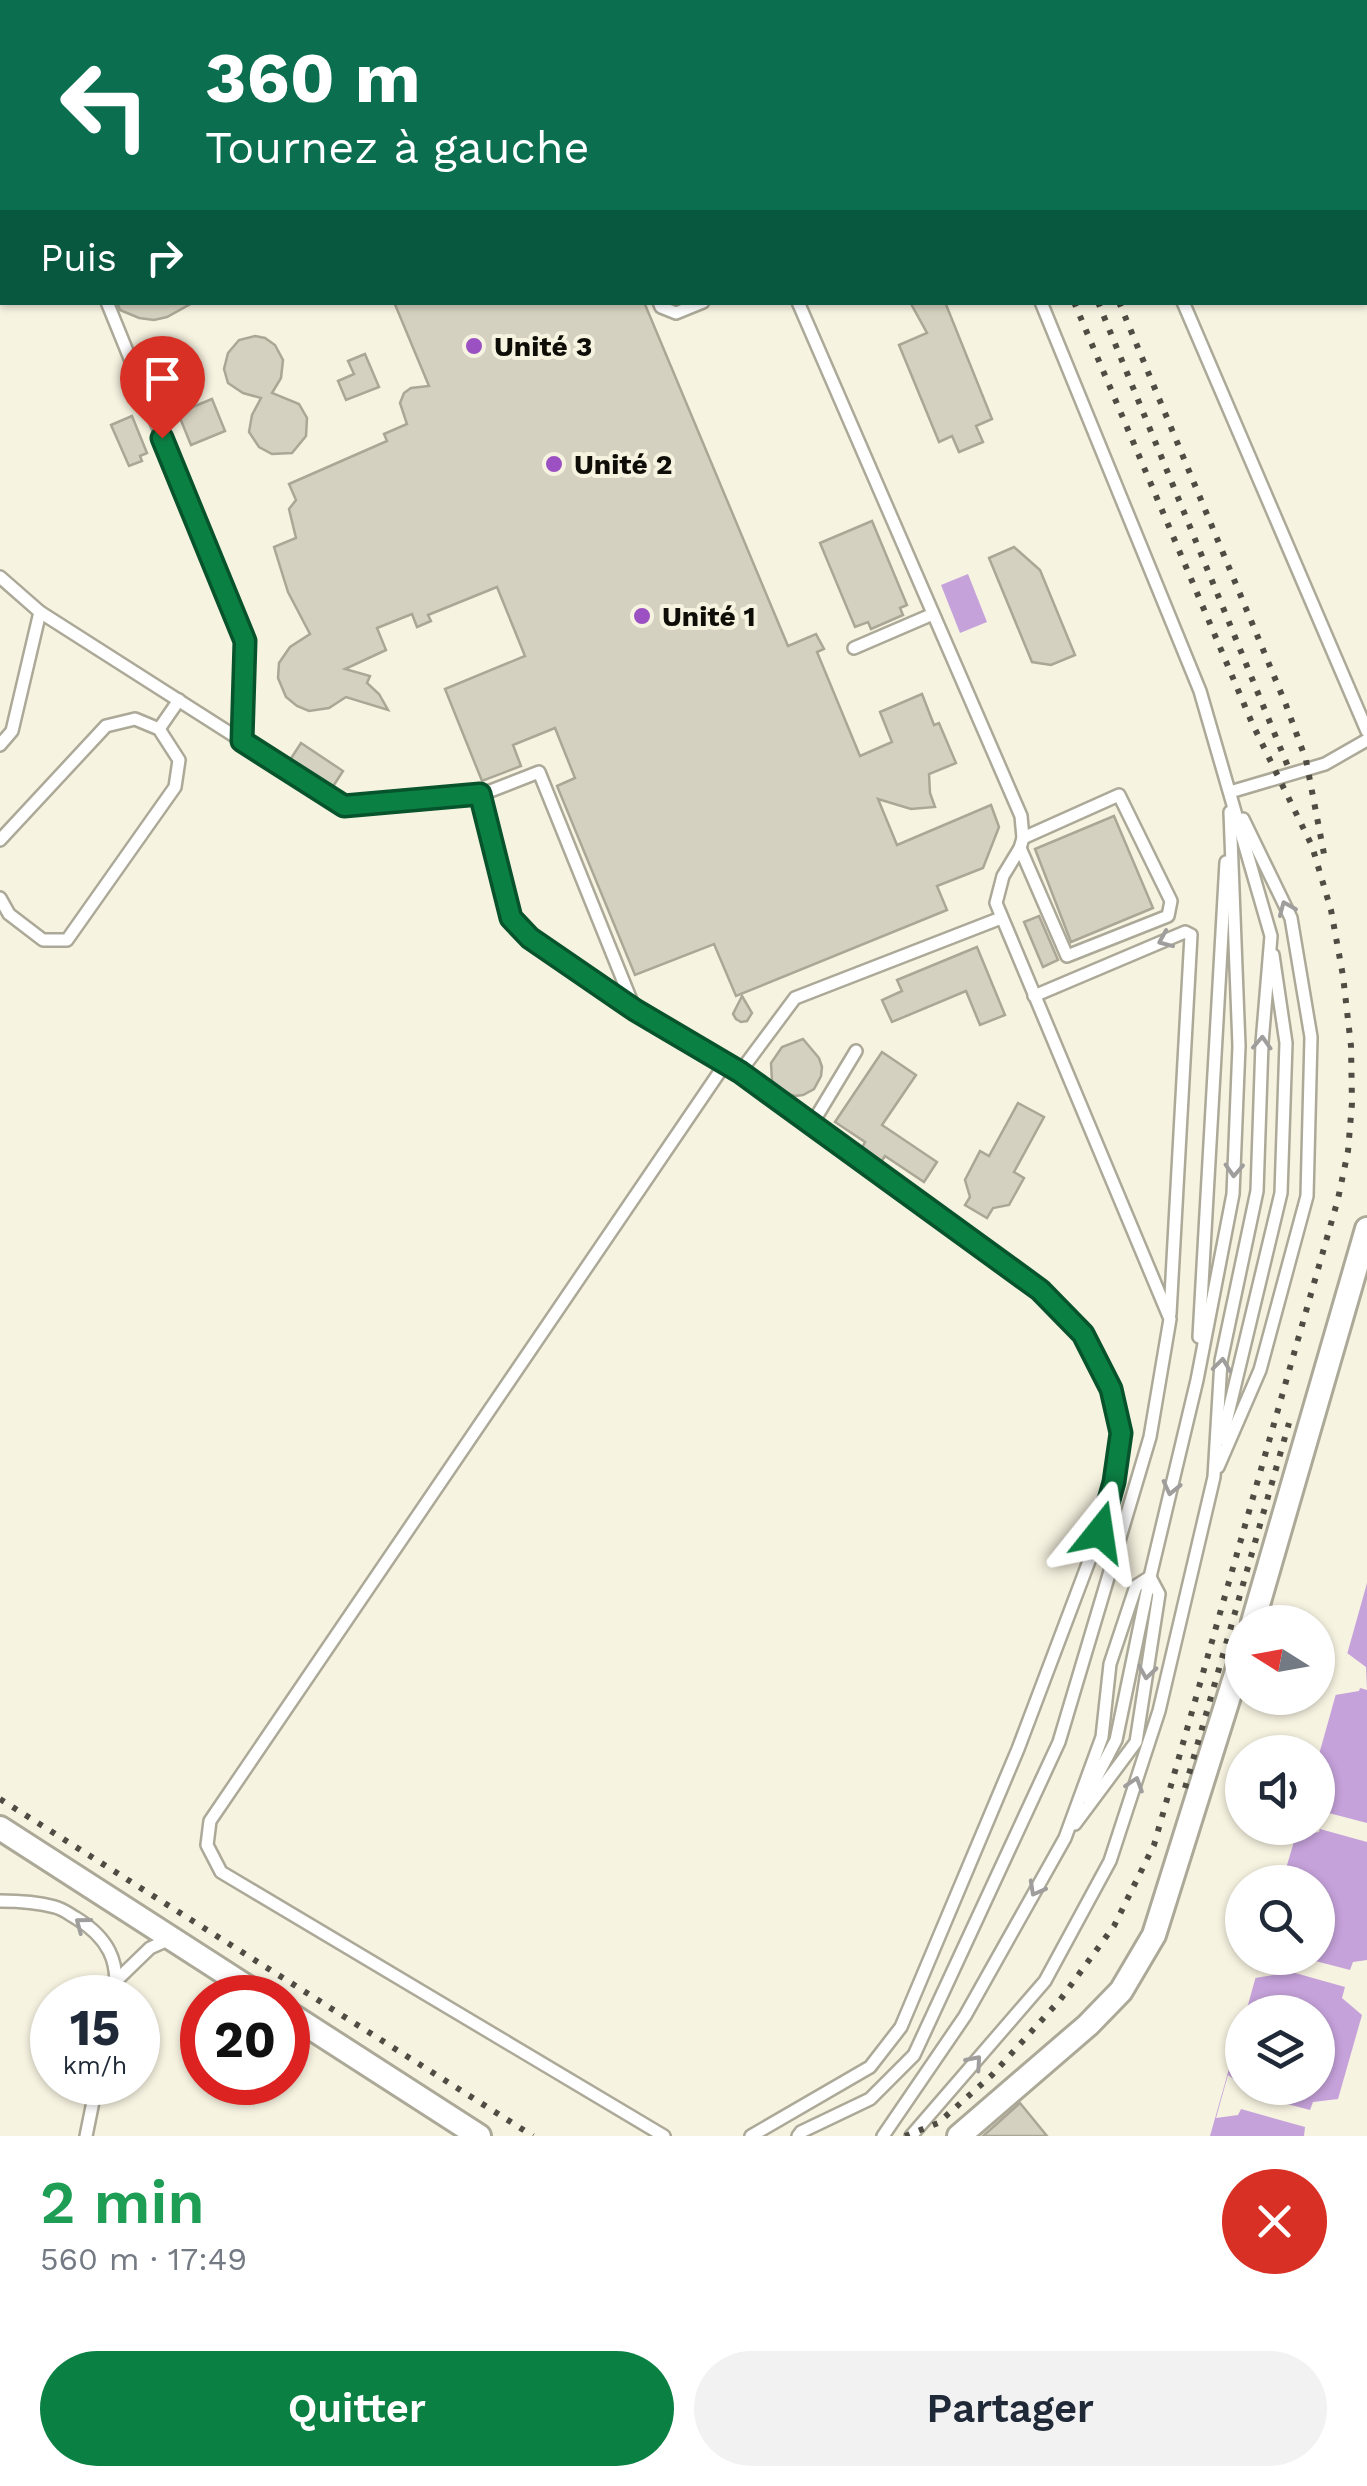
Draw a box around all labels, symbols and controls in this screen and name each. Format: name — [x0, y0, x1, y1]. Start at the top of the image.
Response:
text: 360 m — [205, 37, 421, 119]
icon: left — [40, 40, 170, 170]
text: Tournez à gauche — [205, 121, 590, 174]
icon: right — [137, 230, 192, 285]
text: Puis — [40, 236, 117, 280]
place label: Unité 3 — [494, 330, 592, 363]
marker: Unité 3 — [463, 335, 485, 357]
pin — [120, 336, 205, 439]
icon: arrive — [135, 351, 190, 406]
place label: Unité 2 — [574, 448, 672, 481]
marker: Unité 2 — [543, 453, 565, 475]
place label: Unité 1 — [662, 600, 756, 633]
marker: Unité 1 — [631, 605, 653, 627]
one-way arrow — [1277, 900, 1297, 918]
one-way arrow — [1158, 928, 1176, 948]
one-way arrow — [1251, 1035, 1272, 1051]
one-way arrow — [1224, 1162, 1245, 1178]
one-way arrow — [1210, 1356, 1231, 1373]
one-way arrow — [1162, 1479, 1183, 1496]
position arrow — [1048, 1480, 1152, 1584]
north arrow — [1225, 1605, 1335, 1715]
map controls — [1225, 1605, 1335, 2105]
one-way arrow — [1137, 1663, 1158, 1680]
button: sound — [1225, 1735, 1335, 1845]
one-way arrow — [1124, 1776, 1144, 1793]
button: search — [1225, 1865, 1335, 1975]
one-way arrow — [1029, 1879, 1049, 1897]
one-way arrow — [75, 1918, 93, 1935]
speed limit sign: 20 — [180, 1975, 310, 2105]
button: layers — [1225, 1995, 1335, 2105]
text: 15 — [70, 1998, 120, 2057]
text: km/h — [63, 2051, 127, 2080]
one-way arrow — [963, 2056, 981, 2074]
text: 2 min — [40, 2167, 205, 2238]
button: close — [1222, 2169, 1327, 2274]
text: 560 m · 17:49 — [40, 2240, 247, 2278]
button: Quitter — [40, 2351, 674, 2466]
button: Partager — [694, 2351, 1327, 2466]

